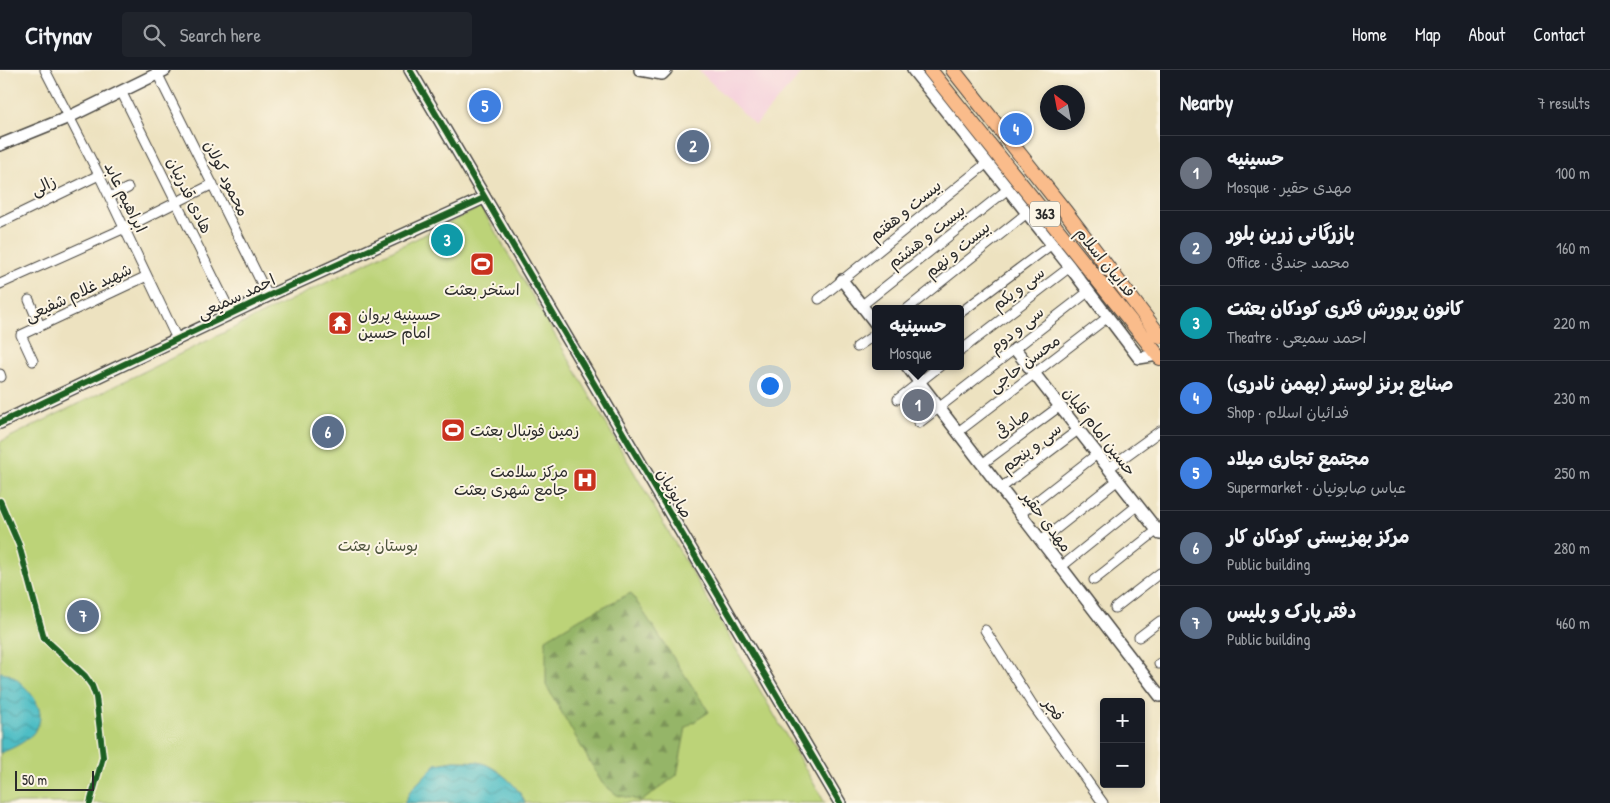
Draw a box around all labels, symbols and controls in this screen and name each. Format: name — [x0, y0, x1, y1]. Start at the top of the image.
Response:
search box — [122, 12, 472, 57]
text: Citynav — [25, 19, 92, 51]
icon: search — [140, 21, 168, 49]
text: Search here — [180, 22, 261, 48]
text: Home — [1352, 22, 1387, 47]
text: Map — [1415, 22, 1440, 47]
text: About — [1468, 22, 1505, 47]
text: Contact — [1533, 22, 1585, 47]
north arrow — [1040, 85, 1085, 130]
pin: 5 — [469, 87, 501, 125]
text: Nearby — [1180, 88, 1233, 117]
text: 7 results — [1537, 92, 1590, 114]
pin: 4 — [1000, 110, 1032, 148]
pin: 2 — [677, 127, 709, 165]
street label: محمود کولان — [199, 136, 255, 220]
text: حسینیه — [1227, 145, 1284, 171]
street label: هادی قدرتیان — [162, 153, 218, 237]
street label: ابراهیم عابد — [98, 158, 153, 237]
text: 1 — [1193, 162, 1199, 184]
text: 100 m — [1555, 162, 1590, 184]
street label: زالی — [27, 170, 59, 200]
street label: بیست و هفتم — [864, 174, 947, 247]
text: Mosque · مهدی حقیر — [1227, 176, 1352, 198]
street label: بیست و هشتم — [883, 199, 971, 275]
road number: 363 — [1030, 202, 1060, 226]
street label: بیست و نهم — [920, 216, 996, 284]
text: بازرگانی زرین بلور — [1227, 220, 1355, 246]
pin: 3 — [431, 221, 463, 259]
street label: فداییان اسلام — [1069, 222, 1141, 303]
text: 2 — [1192, 237, 1200, 259]
text: 160 m — [1556, 237, 1590, 259]
sports icon: استخر بعثت — [469, 251, 495, 277]
text: Office · محمد جندقی — [1227, 251, 1350, 273]
street label: شهید غلام شفیعی — [21, 258, 136, 328]
street label: سی و یکم — [987, 261, 1050, 317]
street label: احمد سمیعی — [193, 268, 279, 324]
place label: استخر بعثت — [444, 278, 520, 300]
text: کانون پرورش فکری کودکان بعثت — [1227, 295, 1464, 321]
street label: سی و دوم — [984, 301, 1049, 359]
place label: حسینیه پروان امام حسین — [358, 303, 441, 345]
popup — [872, 305, 964, 370]
temple icon: حسینیه پروان امام حسین — [327, 310, 353, 336]
text: حسینیه — [890, 312, 946, 338]
text: 3 — [1192, 312, 1200, 334]
text: 220 m — [1553, 312, 1590, 334]
text: Theatre · احمد سمیعی — [1227, 326, 1366, 348]
street label: محسن حاجی — [984, 329, 1064, 397]
text: Mosque — [890, 342, 932, 364]
text: صنایع برنز لوستر (بهمن نادری) — [1227, 370, 1453, 396]
your location — [757, 373, 783, 399]
street label: حسین امام قلیان — [1057, 382, 1142, 481]
pin: 1 — [902, 386, 934, 424]
text: 4 — [1193, 387, 1199, 409]
text: 230 m — [1554, 387, 1590, 409]
text: Shop · فدائیان اسلام — [1227, 401, 1349, 423]
street label: صادقی — [990, 403, 1034, 443]
pin: 6 — [312, 413, 344, 451]
sports icon: زمین فوتبال بعثت — [440, 417, 466, 443]
street label: سی و پنجم — [996, 417, 1067, 479]
place label: زمین فوتبال بعثت — [470, 419, 579, 441]
text: مجتمع تجاری میلاد — [1227, 445, 1369, 471]
place label: مرکز سلامت جامع شهری بعثت — [454, 460, 568, 501]
text: 5 — [1193, 462, 1199, 484]
text: 250 m — [1554, 462, 1590, 484]
street label: صابونیان — [652, 464, 698, 522]
hospital icon: مرکز سلامت جامع شهری بعثت — [572, 467, 598, 493]
text: Supermarket · عباس صابونیان — [1227, 476, 1406, 498]
street label: مهدی حقیر — [1015, 484, 1077, 556]
text: مرکز بهزیستی کودکان کار — [1227, 523, 1410, 549]
park label: بوستان بعثت — [338, 534, 418, 556]
text: 6 — [1193, 537, 1199, 559]
text: 280 m — [1554, 537, 1590, 559]
text: Public building — [1227, 553, 1310, 575]
pin: 7 — [67, 597, 99, 635]
text: دفتر پارک و پلیس — [1227, 598, 1356, 624]
text: 7 — [1192, 612, 1200, 634]
text: 460 m — [1556, 612, 1590, 634]
text: Public building — [1227, 628, 1310, 650]
street label: فجر — [1037, 691, 1070, 725]
map controls — [1100, 698, 1145, 788]
button: + — [1100, 698, 1145, 743]
button: − — [1100, 743, 1145, 788]
scale bar — [15, 768, 94, 791]
text: 50 m — [22, 770, 47, 789]

